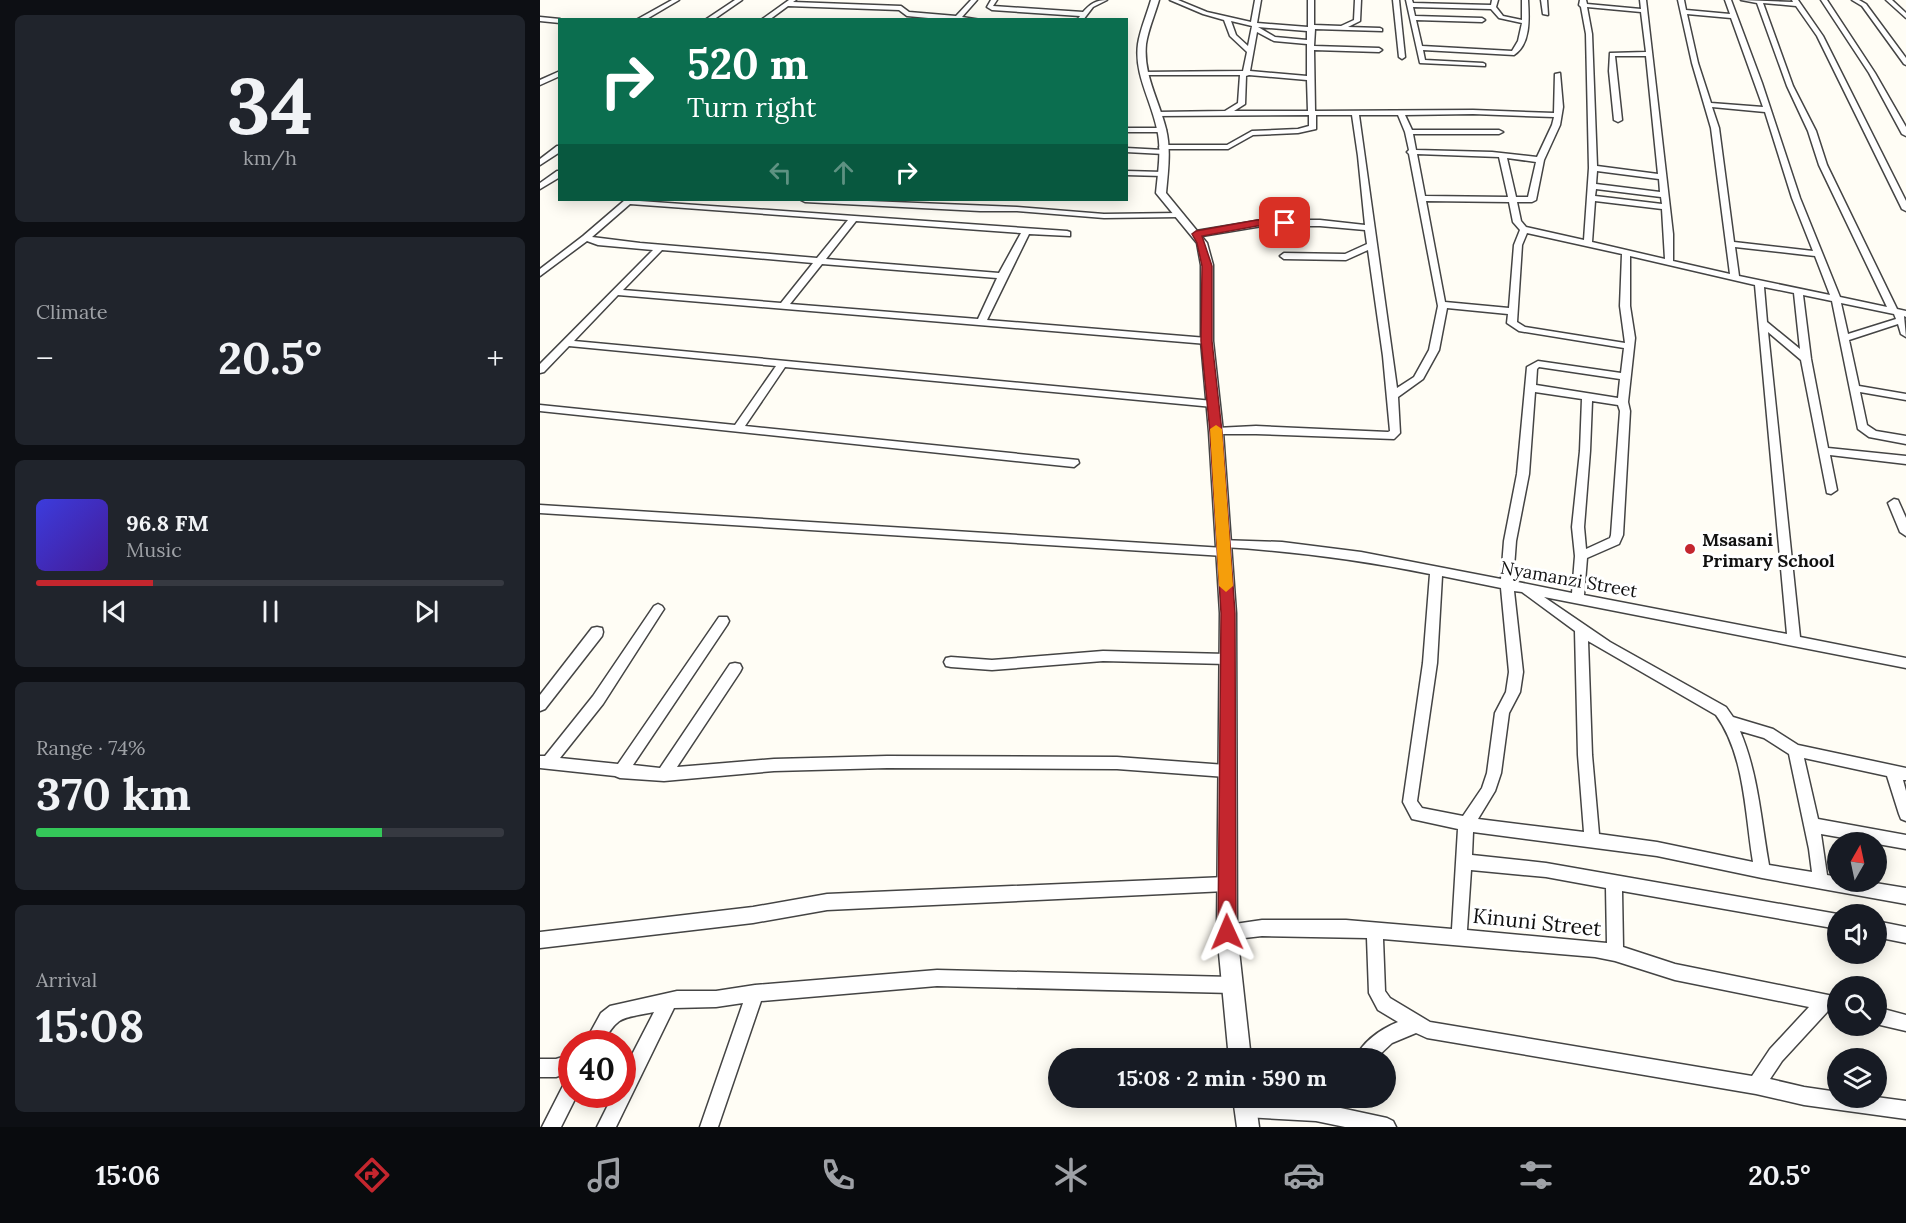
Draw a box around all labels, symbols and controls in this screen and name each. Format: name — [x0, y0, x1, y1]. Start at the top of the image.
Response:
text: 520 m — [687, 37, 808, 91]
icon: right — [588, 42, 666, 120]
text: 34 — [227, 56, 313, 155]
text: Turn right — [687, 90, 816, 124]
text: km/h — [243, 145, 297, 170]
icon: left — [764, 156, 797, 189]
icon: ahead — [827, 156, 860, 189]
icon: right — [890, 156, 923, 189]
pin — [1259, 197, 1310, 248]
icon: arrive — [1268, 206, 1301, 239]
text: Climate — [36, 299, 108, 324]
text: 20.5° — [218, 329, 322, 386]
text: − — [36, 337, 54, 379]
text: + — [486, 337, 504, 379]
text: 96.8 FM — [126, 509, 209, 537]
place label: Msasani Primary School — [1702, 528, 1835, 572]
text: Music — [126, 537, 182, 562]
marker: Msasani Primary School — [1683, 542, 1697, 556]
street label: Nyamanzi Street — [1499, 556, 1639, 602]
icon: previous — [98, 595, 131, 628]
icon: pause — [254, 595, 287, 628]
icon: next — [410, 595, 443, 628]
text: Range · 74% — [36, 735, 146, 760]
text: 370 km — [36, 765, 191, 822]
north arrow — [1827, 832, 1887, 892]
map controls — [1827, 832, 1887, 1108]
position arrow — [1195, 900, 1259, 964]
street label: Kinuni Street — [1471, 902, 1604, 942]
button: sound — [1827, 904, 1887, 964]
text: Arrival — [36, 967, 97, 992]
button: search — [1827, 976, 1887, 1036]
text: 15:08 — [36, 997, 144, 1054]
speed limit sign: 40 — [558, 1030, 636, 1108]
button: layers — [1827, 1048, 1887, 1108]
text: 15:08 · 2 min · 590 m — [1117, 1064, 1327, 1092]
icon: directions — [351, 1154, 393, 1196]
icon: music — [584, 1154, 626, 1196]
icon: phone — [817, 1154, 859, 1196]
icon: climate — [1050, 1154, 1092, 1196]
icon: car — [1283, 1154, 1325, 1196]
icon: filters — [1515, 1154, 1557, 1196]
text: 15:06 — [95, 1158, 160, 1192]
text: 20.5° — [1748, 1158, 1811, 1192]

